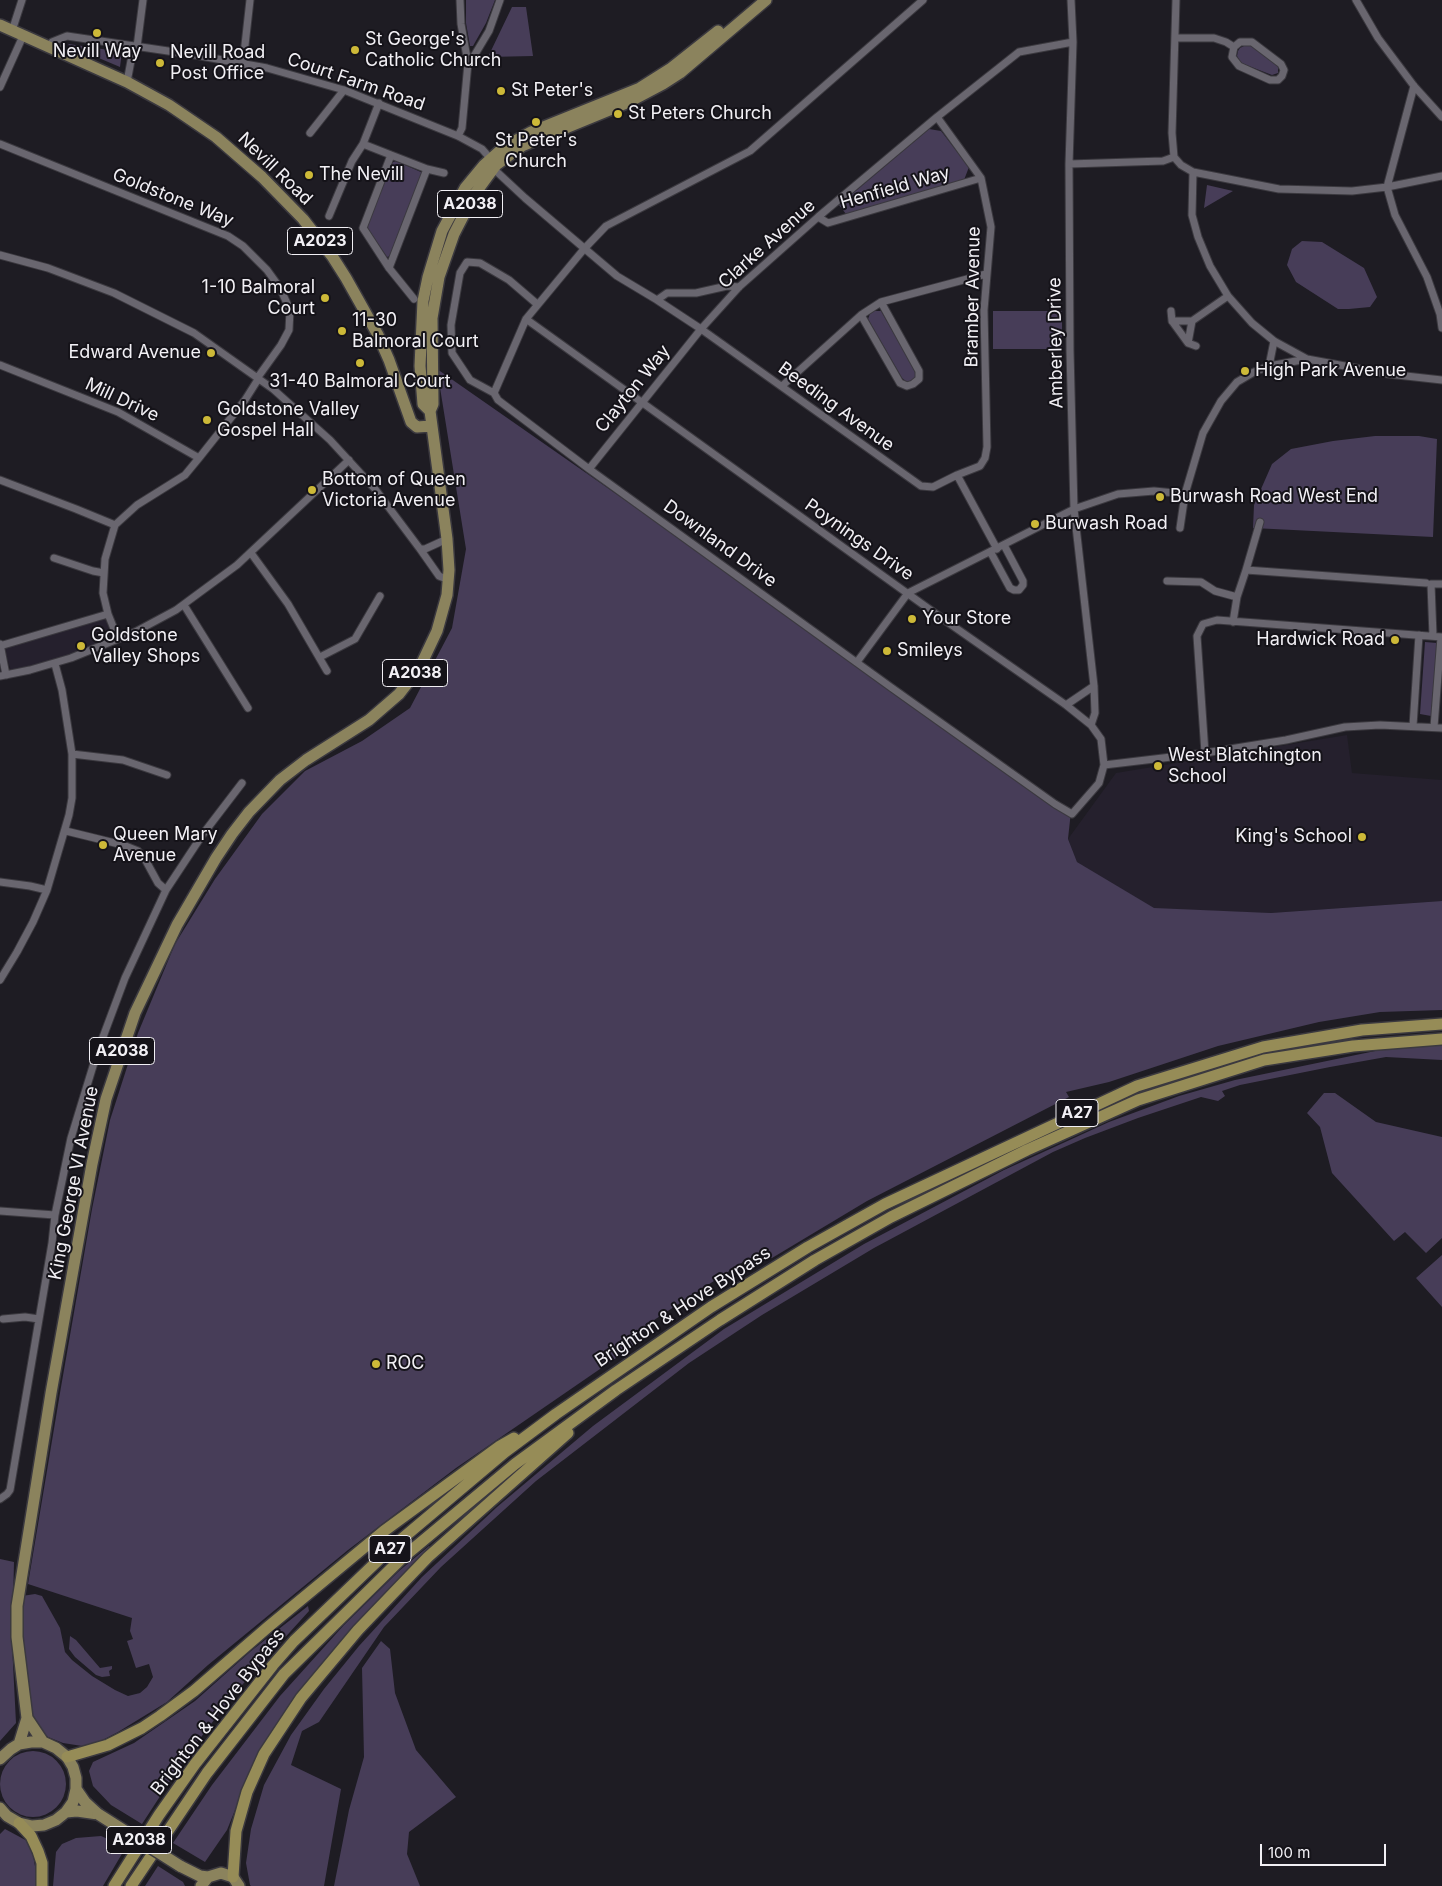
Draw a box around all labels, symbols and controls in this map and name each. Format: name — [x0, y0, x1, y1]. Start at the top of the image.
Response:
marker: Nevill Way — [91, 27, 103, 39]
place label: St George's Catholic Church — [365, 29, 501, 72]
place label: Nevill Way — [53, 41, 141, 63]
place label: Nevill Road Post Office — [170, 42, 265, 84]
marker: St George's Catholic Church — [349, 44, 361, 56]
street label: Court Farm Road — [284, 48, 428, 116]
marker: Nevill Road Post Office — [154, 57, 166, 69]
place label: St Peter's — [511, 80, 593, 102]
marker: St Peter's — [495, 85, 507, 97]
place label: St Peters Church — [628, 103, 772, 125]
marker: St Peters Church — [612, 108, 624, 120]
marker: St Peter's Church — [530, 116, 542, 128]
street label: Nevill Road — [233, 128, 317, 210]
place label: St Peter's Church — [495, 130, 577, 172]
street label: Henfield Way — [838, 162, 952, 214]
street label: Goldstone Way — [109, 164, 237, 232]
place label: The Nevill — [319, 164, 404, 186]
marker: The Nevill — [303, 169, 315, 181]
road number: A2038 — [438, 190, 502, 218]
street label: Clarke Avenue — [714, 195, 820, 293]
street label: Bramber Avenue — [961, 226, 985, 368]
road number: A2023 — [288, 228, 352, 255]
place label: 1-10 Balmoral Court — [202, 277, 315, 320]
street label: Amberley Drive — [1044, 277, 1068, 409]
marker: 1-10 Balmoral Court — [319, 292, 331, 304]
place label: 11-30 Balmoral Court — [352, 310, 479, 352]
marker: 11-30 Balmoral Court — [336, 325, 348, 337]
street label: Clayton Way — [591, 341, 675, 437]
place label: Edward Avenue — [69, 342, 201, 364]
marker: Edward Avenue — [205, 347, 217, 359]
marker: 31-40 Balmoral Court — [354, 357, 366, 369]
street label: Beeding Avenue — [774, 358, 898, 456]
place label: High Park Avenue — [1255, 360, 1406, 382]
marker: High Park Avenue — [1239, 365, 1251, 377]
place label: 31-40 Balmoral Court — [269, 371, 451, 393]
street label: Mill Drive — [82, 374, 162, 426]
place label: Goldstone Valley Gospel Hall — [217, 399, 359, 442]
marker: Goldstone Valley Gospel Hall — [201, 414, 213, 426]
place label: Bottom of Queen Victoria Avenue — [322, 469, 466, 512]
marker: Bottom of Queen Victoria Avenue — [306, 484, 318, 496]
place label: Burwash Road West End — [1170, 486, 1378, 508]
marker: Burwash Road West End — [1154, 491, 1166, 503]
street label: Poynings Drive — [800, 494, 918, 586]
street label: Downland Drive — [659, 496, 781, 592]
place label: Burwash Road — [1045, 513, 1168, 535]
marker: Burwash Road — [1029, 518, 1041, 530]
place label: Your Store — [922, 608, 1011, 630]
marker: Your Store — [906, 613, 918, 625]
place label: Goldstone Valley Shops — [91, 625, 200, 668]
place label: Hardwick Road — [1256, 629, 1385, 651]
marker: Hardwick Road — [1389, 634, 1401, 646]
marker: Goldstone Valley Shops — [75, 640, 87, 652]
place label: Smileys — [897, 640, 963, 662]
marker: Smileys — [881, 645, 893, 657]
road number: A2038 — [382, 660, 448, 686]
place label: West Blatchington School — [1168, 745, 1322, 788]
marker: West Blatchington School — [1152, 760, 1164, 772]
place label: Queen Mary Avenue — [113, 824, 218, 866]
place label: King's School — [1235, 826, 1352, 848]
marker: King's School — [1356, 831, 1368, 843]
marker: Queen Mary Avenue — [97, 839, 109, 851]
road number: A2038 — [90, 1038, 154, 1064]
street label: King George VI Avenue — [45, 1084, 103, 1282]
road number: A27 — [1056, 1100, 1098, 1126]
street label: Brighton & Hove Bypass — [591, 1242, 775, 1372]
place label: ROC — [386, 1353, 424, 1375]
marker: ROC — [370, 1358, 382, 1370]
road number: A27 — [369, 1536, 411, 1562]
street label: Brighton & Hove Bypass — [146, 1625, 290, 1799]
road number: A2038 — [106, 1826, 172, 1854]
scale bar — [1262, 1834, 1388, 1866]
text: 100 m — [1268, 1843, 1310, 1862]

